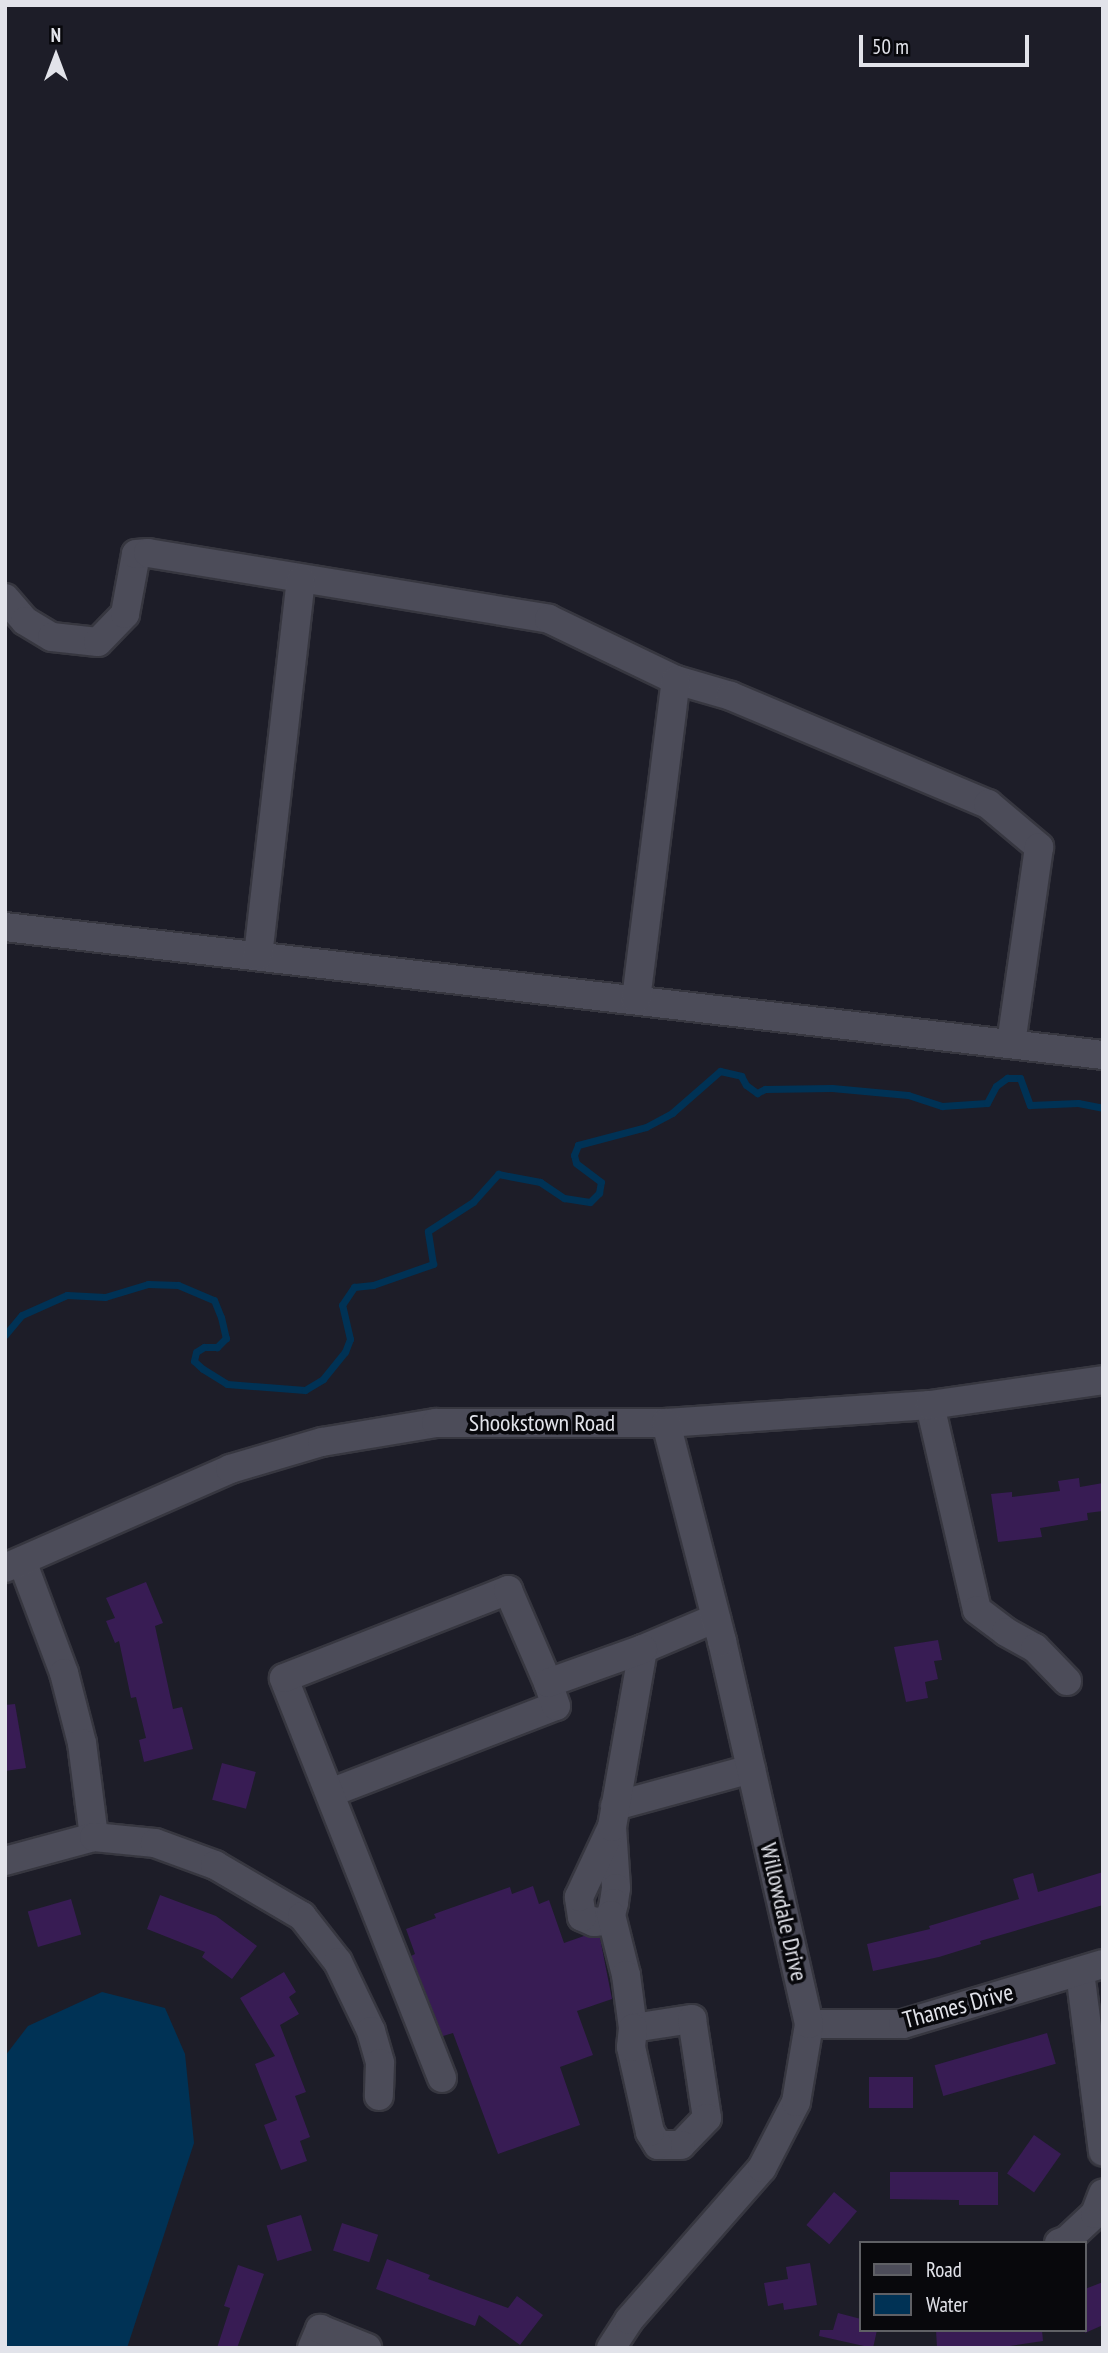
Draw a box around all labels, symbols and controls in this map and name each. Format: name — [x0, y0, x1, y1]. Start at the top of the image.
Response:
north arrow — [21, 21, 91, 91]
scale bar — [863, 21, 1033, 65]
text: N — [51, 23, 61, 47]
text: 50 m — [872, 33, 909, 60]
street label: Shookstown Road — [469, 1409, 615, 1437]
street label: Willowdale Drive — [754, 1840, 814, 1984]
street label: Thames Drive — [900, 1977, 1016, 2035]
legend — [860, 2241, 1087, 2332]
text: Road — [926, 2256, 962, 2283]
text: Water — [926, 2291, 968, 2318]

